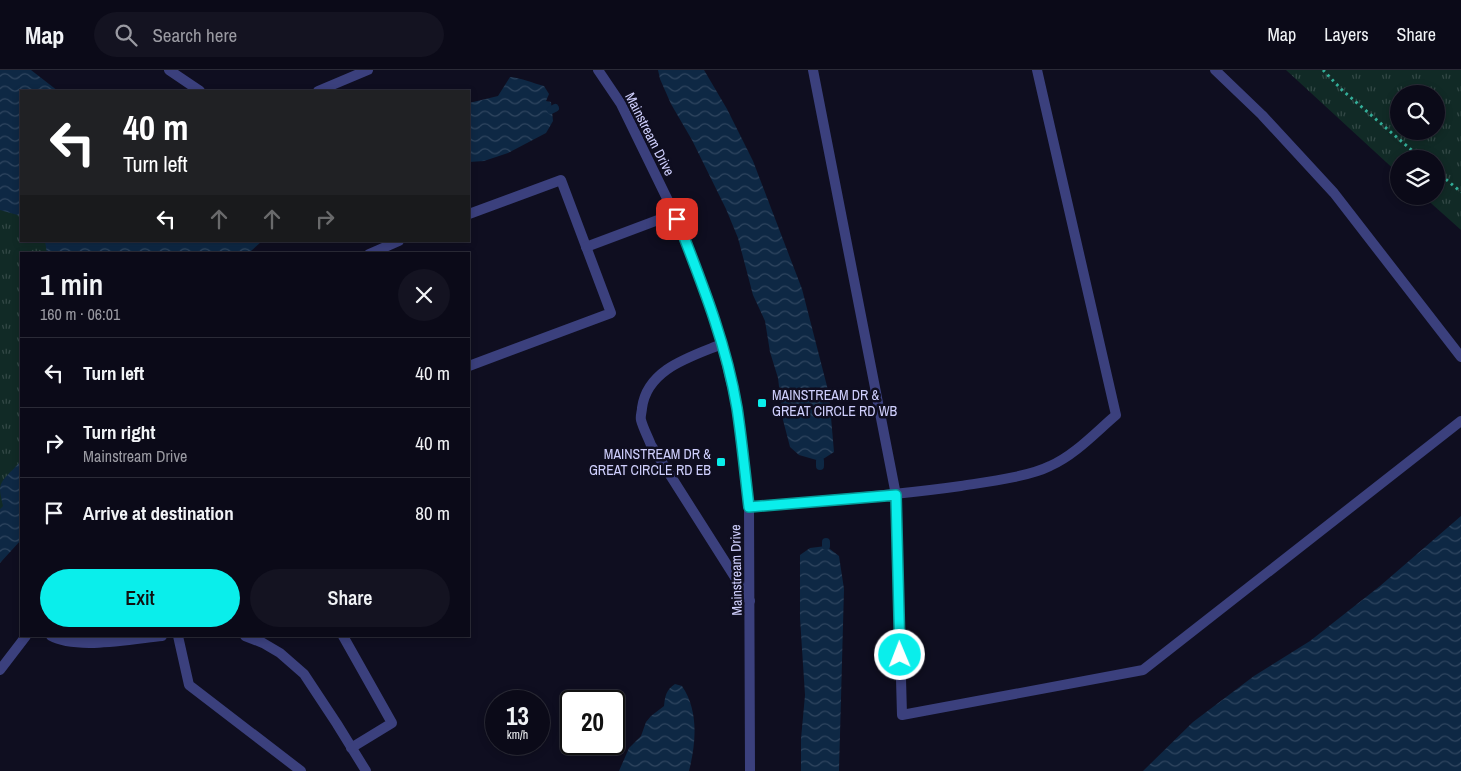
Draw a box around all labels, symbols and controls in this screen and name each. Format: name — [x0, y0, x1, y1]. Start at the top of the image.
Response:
search box — [94, 12, 444, 57]
text: Map — [25, 19, 64, 51]
icon: search — [112, 21, 140, 49]
text: Search here — [152, 22, 237, 48]
text: Map — [1268, 22, 1296, 47]
text: Layers — [1324, 22, 1369, 47]
text: Share — [1397, 22, 1436, 47]
map controls — [1390, 85, 1445, 205]
button: search — [1390, 85, 1445, 140]
street label: Mainstream Drive — [621, 89, 679, 179]
text: 40 m — [123, 104, 188, 151]
icon: left — [40, 110, 105, 175]
text: Turn left — [123, 149, 188, 179]
button: layers — [1390, 150, 1445, 205]
pin — [656, 198, 698, 240]
icon: left — [152, 205, 180, 233]
icon: ahead — [205, 205, 233, 233]
icon: ahead — [258, 205, 286, 233]
icon: right — [311, 205, 339, 233]
icon: arrive — [663, 205, 691, 233]
text: 1 min — [40, 264, 103, 304]
button: close — [398, 269, 450, 321]
text: 160 m · 06:01 — [40, 303, 120, 325]
icon: left — [40, 359, 68, 387]
text: Turn left — [83, 360, 144, 386]
text: 40 m — [415, 360, 450, 386]
place label: MAINSTREAM DR & GREAT CIRCLE RD WB — [772, 386, 898, 420]
marker: MAINSTREAM DR & GREAT CIRCLE RD WB — [756, 397, 768, 409]
text: Turn right — [83, 419, 155, 445]
icon: right — [40, 429, 68, 457]
text: 40 m — [415, 430, 450, 456]
text: Mainstream Drive — [83, 445, 187, 467]
place label: MAINSTREAM DR & GREAT CIRCLE RD EB — [589, 445, 711, 479]
marker: MAINSTREAM DR & GREAT CIRCLE RD EB — [715, 456, 727, 468]
icon: arrive — [40, 499, 68, 527]
text: Arrive at destination — [83, 500, 234, 526]
text: 80 m — [415, 500, 450, 526]
street label: Mainstream Drive — [726, 524, 746, 616]
button: Exit — [40, 569, 240, 627]
button: Share — [250, 569, 450, 627]
position arrow — [873, 628, 925, 680]
speed limit sign: 20 — [560, 690, 625, 755]
text: 13 — [506, 699, 529, 733]
text: km/h — [507, 727, 528, 743]

